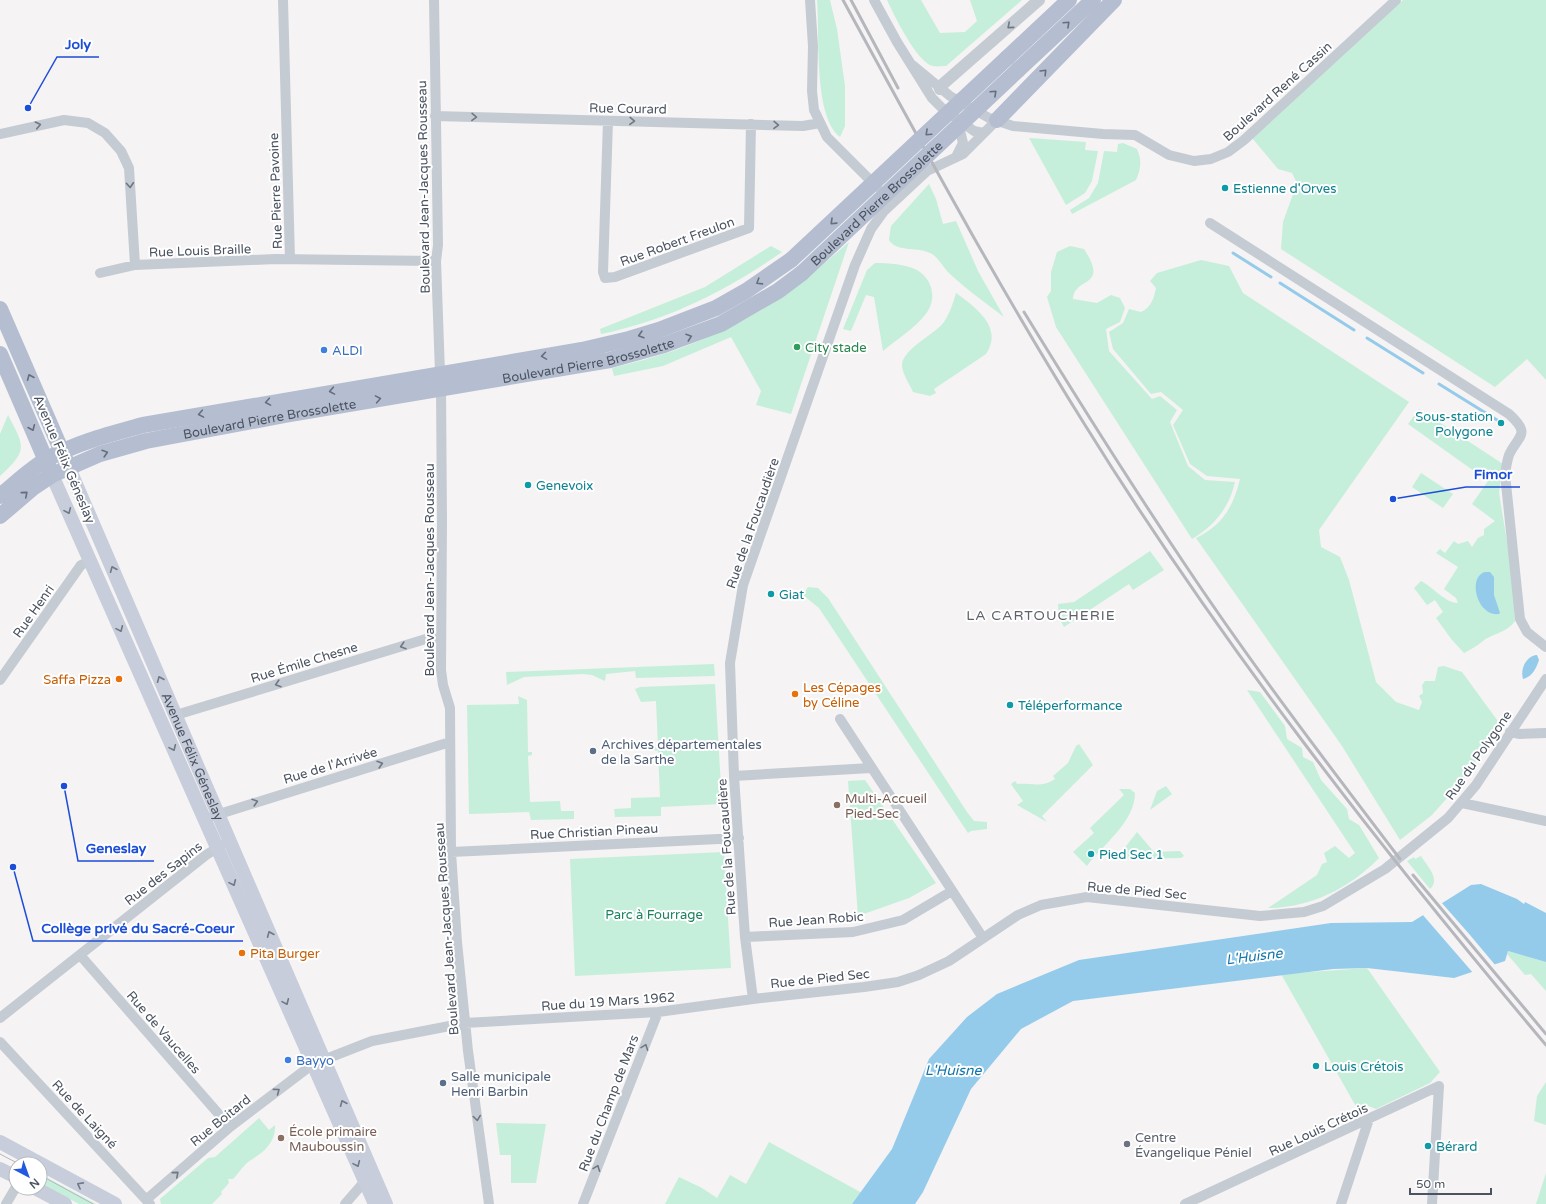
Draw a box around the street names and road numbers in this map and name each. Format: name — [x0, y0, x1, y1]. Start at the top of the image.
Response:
street label: Boulevard René Cassin — [1220, 39, 1335, 145]
street label: Boulevard Jean-Jacques Rousseau — [414, 80, 434, 294]
street label: Rue Courard — [589, 100, 667, 118]
street label: Rue Pierre Pavoine — [266, 132, 286, 249]
street label: Boulevard Pierre Brossolette — [808, 138, 946, 270]
street label: Rue Robert Freulon — [618, 214, 737, 270]
street label: Rue Louis Braille — [149, 241, 251, 261]
street label: Boulevard Pierre Brossolette — [501, 335, 677, 387]
street label: Avenue Félix Géneslay — [30, 393, 98, 526]
street label: Boulevard Pierre Brossolette — [182, 396, 357, 443]
street label: Rue de la Foucaudière — [723, 456, 783, 591]
street label: Boulevard Jean-Jacques Rousseau — [422, 463, 438, 677]
street label: Rue Henri — [10, 582, 58, 641]
street label: Rue Émile Chesne — [249, 639, 360, 687]
street label: Avenue Félix Géneslay — [158, 690, 227, 823]
street label: Rue du Polygone — [1442, 708, 1516, 803]
street label: Rue de l'Arrivée — [281, 744, 379, 788]
street label: Rue de la Foucaudière — [714, 778, 740, 916]
street label: Rue Christian Pineau — [530, 821, 659, 843]
street label: Boulevard Jean-Jacques Rousseau — [432, 822, 462, 1036]
street label: Rue des Sapins — [122, 839, 206, 909]
street label: Rue de Pied Sec — [1086, 879, 1187, 903]
street label: Rue Jean Robic — [768, 909, 864, 931]
street label: Rue de Pied Sec — [770, 966, 871, 992]
street label: Rue de Vaucelles — [123, 988, 204, 1077]
street label: Rue du 19 Mars 1962 — [541, 989, 676, 1015]
street label: Rue du Champ de Mars — [575, 1033, 642, 1174]
street label: Rue de Laigné — [48, 1077, 120, 1152]
street label: Rue Boitard — [187, 1092, 254, 1150]
street label: Rue Louis Crétois — [1266, 1100, 1370, 1160]

